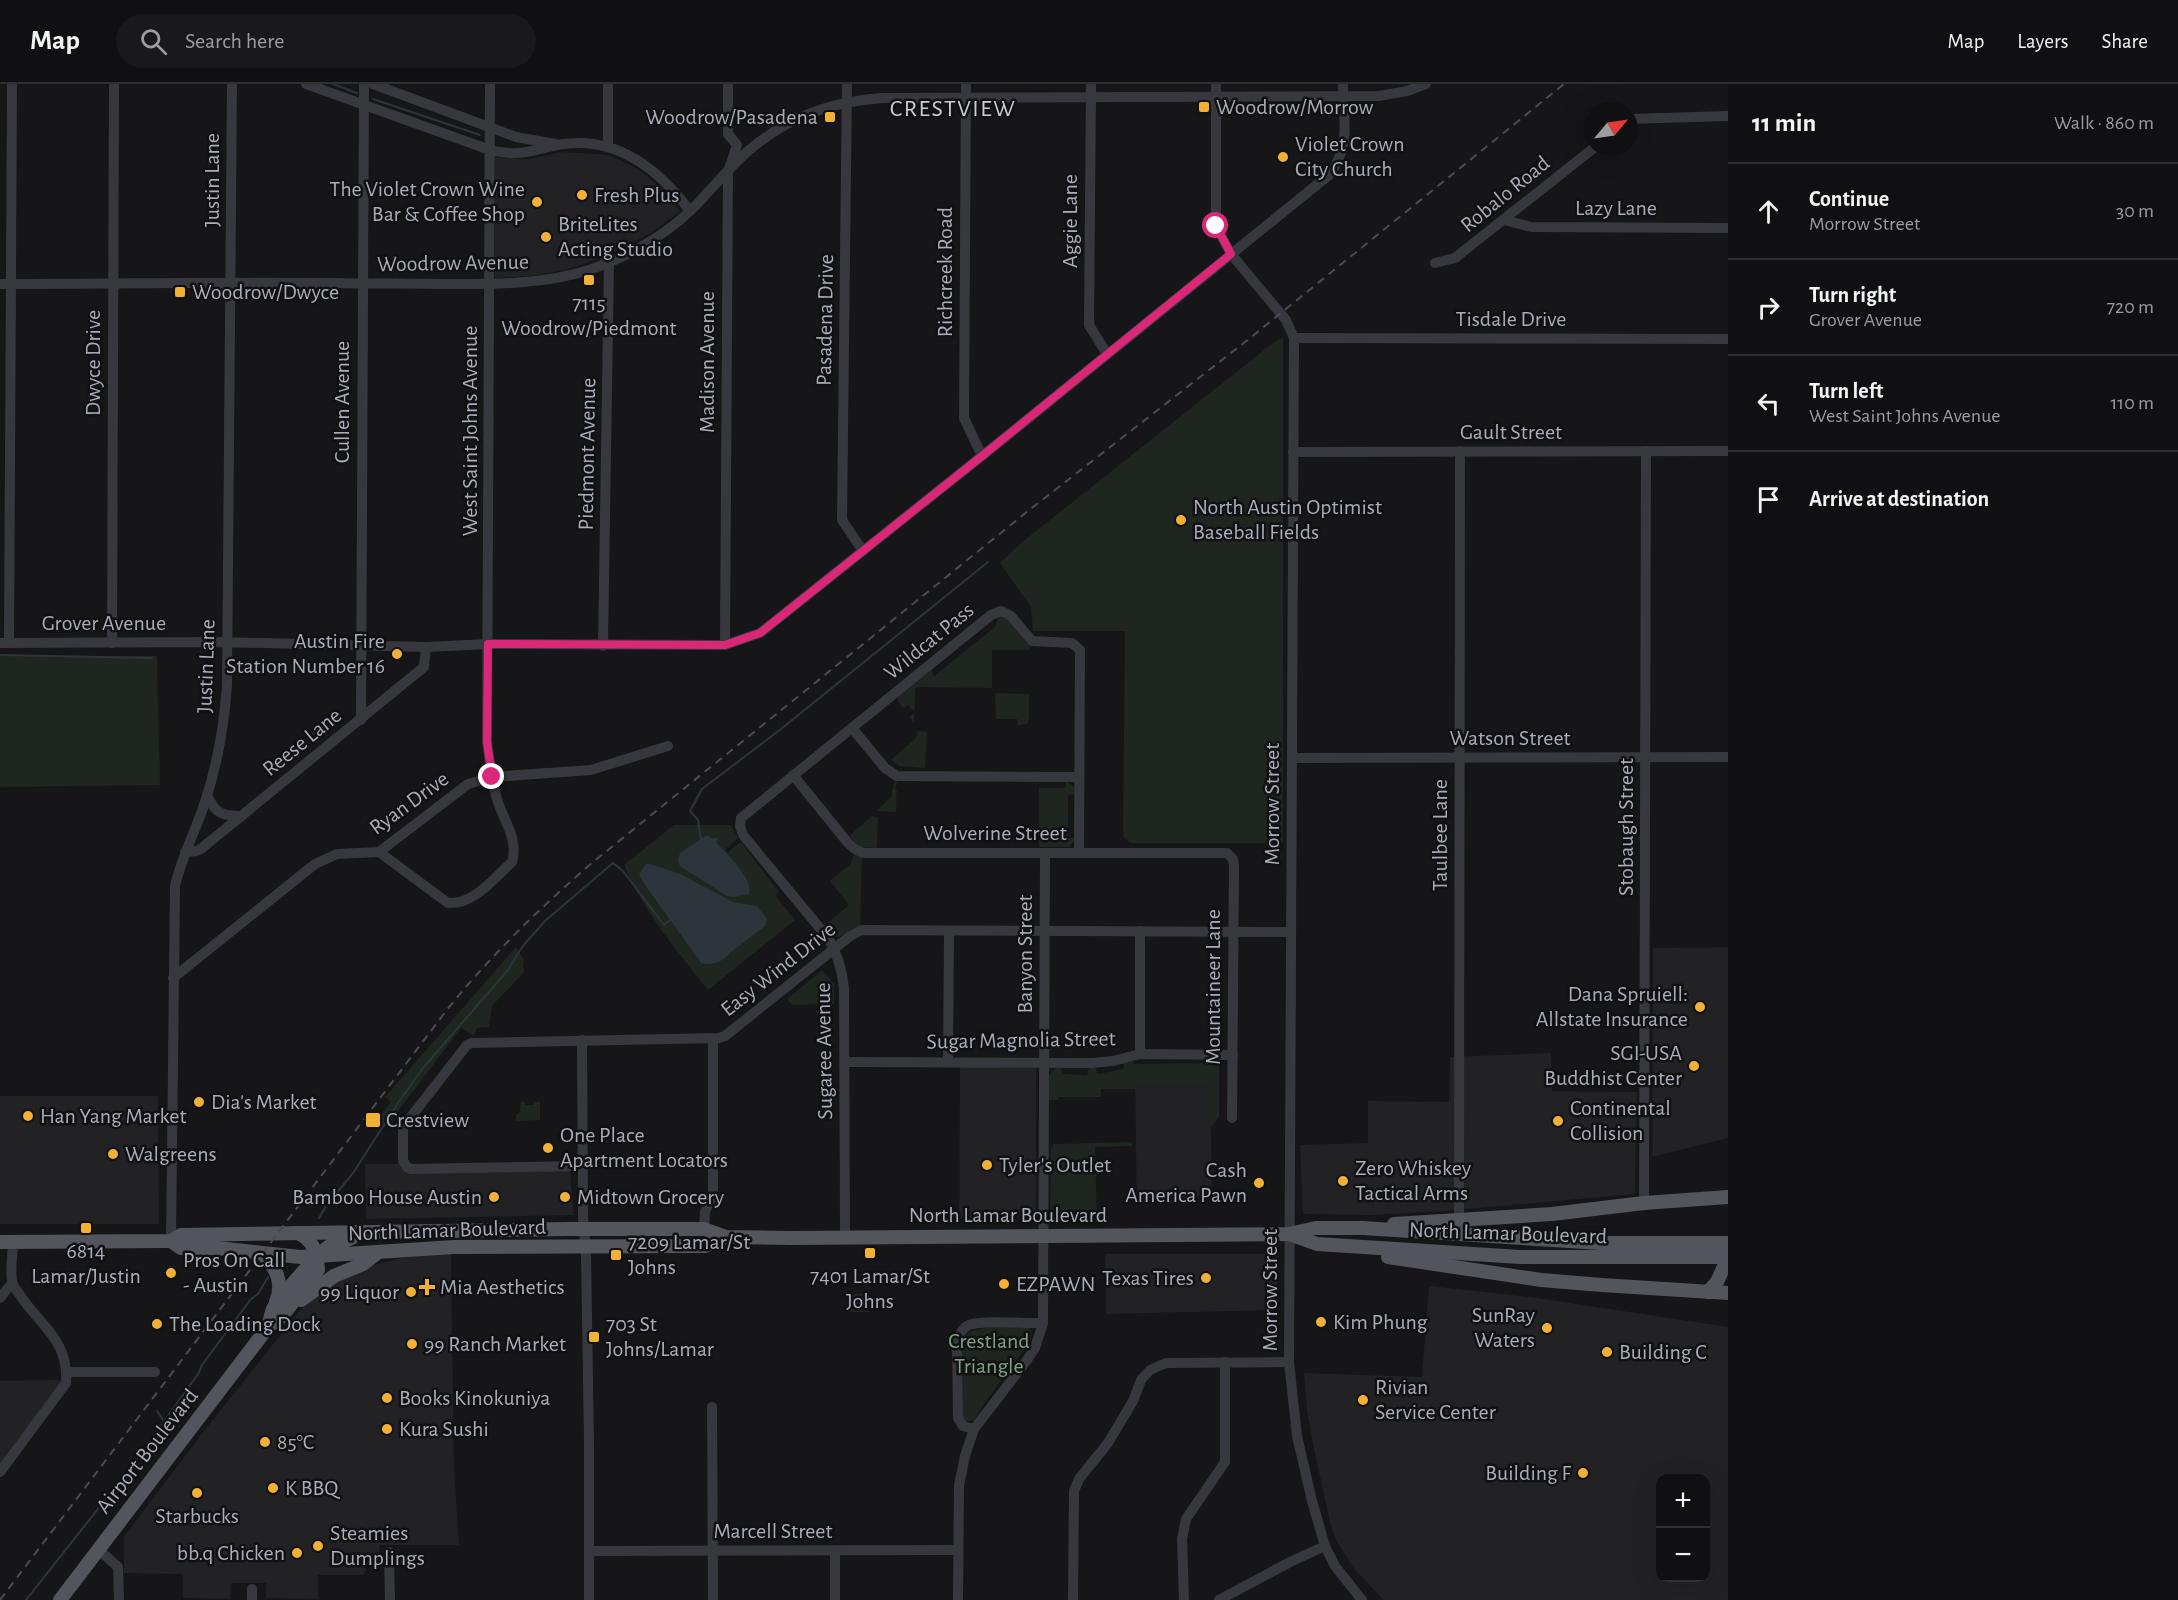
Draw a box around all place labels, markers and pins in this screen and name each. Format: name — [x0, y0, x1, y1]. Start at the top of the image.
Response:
place label: Woodrow/Morrow — [1216, 96, 1374, 118]
marker: Woodrow/Morrow — [1197, 100, 1211, 114]
place label: Woodrow/Pasadena — [645, 106, 818, 128]
marker: Woodrow/Pasadena — [823, 110, 837, 124]
place label: Violet Crown City Church — [1295, 133, 1405, 180]
marker: Violet Crown City Church — [1276, 150, 1290, 164]
place label: The Violet Crown Wine Bar & Coffee Shop — [330, 178, 525, 225]
place label: Fresh Plus — [594, 184, 679, 206]
marker: Fresh Plus — [575, 188, 589, 202]
marker: The Violet Crown Wine Bar & Coffee Shop — [530, 195, 544, 209]
place label: BriteLites Acting Studio — [558, 213, 673, 260]
marker: BriteLites Acting Studio — [539, 230, 553, 244]
marker: 7115 Woodrow/Piedmont — [582, 273, 596, 287]
place label: Woodrow/Dwyce — [192, 281, 339, 303]
marker: Woodrow/Dwyce — [173, 285, 187, 299]
place label: 7115 Woodrow/Piedmont — [501, 292, 677, 339]
place label: North Austin Optimist Baseball Fields — [1193, 496, 1382, 543]
marker: North Austin Optimist Baseball Fields — [1174, 513, 1188, 527]
place label: Austin Fire Station Number 16 — [226, 630, 385, 677]
marker: Austin Fire Station Number 16 — [390, 647, 404, 661]
place label: Dana Spruiell: Allstate Insurance — [1536, 983, 1688, 1030]
marker: Dana Spruiell: Allstate Insurance — [1693, 1000, 1707, 1014]
place label: SGI-USA Buddhist Center — [1544, 1042, 1682, 1089]
marker: SGI-USA Buddhist Center — [1687, 1059, 1701, 1073]
place label: Dia's Market — [211, 1091, 317, 1113]
marker: Dia's Market — [192, 1095, 206, 1109]
place label: Continental Collision — [1570, 1097, 1671, 1144]
place label: Han Yang Market — [40, 1105, 186, 1127]
marker: Han Yang Market — [21, 1109, 35, 1123]
place label: Crestview — [386, 1109, 469, 1131]
marker: Crestview — [364, 1111, 382, 1129]
marker: Continental Collision — [1551, 1114, 1565, 1128]
place label: One Place Apartment Locators — [560, 1124, 728, 1171]
marker: One Place Apartment Locators — [541, 1141, 555, 1155]
place label: Walgreens — [125, 1143, 217, 1165]
marker: Walgreens — [106, 1147, 120, 1161]
place label: Tyler's Outlet — [999, 1154, 1111, 1176]
place label: Zero Whiskey Tactical Arms — [1355, 1157, 1472, 1204]
marker: Tyler's Outlet — [980, 1158, 994, 1172]
place label: Cash America Pawn — [1125, 1159, 1247, 1206]
marker: Zero Whiskey Tactical Arms — [1336, 1174, 1350, 1188]
marker: Cash America Pawn — [1252, 1176, 1266, 1190]
place label: Bamboo House Austin — [292, 1186, 482, 1208]
place label: Midtown Grocery — [577, 1186, 725, 1208]
marker: Bamboo House Austin — [487, 1190, 501, 1204]
marker: Midtown Grocery — [558, 1190, 572, 1204]
marker: 6814 Lamar/Justin — [79, 1221, 93, 1235]
place label: 7209 Lamar/St Johns — [628, 1231, 750, 1278]
place label: 6814 Lamar/Justin — [31, 1240, 141, 1287]
marker: 7401 Lamar/St Johns — [863, 1246, 877, 1260]
marker: 7209 Lamar/St Johns — [609, 1248, 623, 1262]
place label: Pros On Call - Austin — [183, 1249, 285, 1296]
place label: 7401 Lamar/St Johns — [810, 1265, 930, 1312]
marker: Pros On Call - Austin — [164, 1266, 178, 1280]
place label: Texas Tires — [1102, 1267, 1194, 1289]
marker: Texas Tires — [1199, 1271, 1213, 1285]
place label: EZPAWN — [1016, 1273, 1095, 1295]
place label: Mia Aesthetics — [440, 1276, 565, 1298]
marker: EZPAWN — [997, 1277, 1011, 1291]
marker: Mia Aesthetics — [418, 1278, 436, 1296]
place label: 99 Liquor — [320, 1281, 399, 1303]
marker: 99 Liquor — [404, 1285, 418, 1299]
place label: SunRay Waters — [1472, 1304, 1536, 1351]
place label: Kim Phung — [1333, 1311, 1428, 1333]
place label: The Loading Dock — [169, 1313, 321, 1335]
place label: 703 St Johns/Lamar — [606, 1313, 714, 1360]
marker: Kim Phung — [1314, 1315, 1328, 1329]
marker: The Loading Dock — [150, 1317, 164, 1331]
marker: SunRay Waters — [1540, 1321, 1554, 1335]
marker: 703 St Johns/Lamar — [587, 1330, 601, 1344]
place label: 99 Ranch Market — [424, 1333, 566, 1355]
marker: 99 Ranch Market — [405, 1337, 419, 1351]
place label: Building C — [1619, 1341, 1707, 1363]
marker: Building C — [1600, 1345, 1614, 1359]
place label: Rivian Service Center — [1375, 1376, 1496, 1423]
place label: Books Kinokuniya — [399, 1387, 550, 1409]
marker: Books Kinokuniya — [380, 1391, 394, 1405]
marker: Rivian Service Center — [1356, 1393, 1370, 1407]
place label: Kura Sushi — [399, 1418, 489, 1440]
marker: Kura Sushi — [380, 1422, 394, 1436]
place label: 85°C — [277, 1431, 314, 1453]
marker: 85°C — [258, 1435, 272, 1449]
place label: Building F — [1485, 1462, 1571, 1484]
marker: Building F — [1576, 1466, 1590, 1480]
place label: K BBQ — [285, 1477, 341, 1499]
marker: K BBQ — [266, 1481, 280, 1495]
marker: Starbucks — [190, 1486, 204, 1500]
place label: Starbucks — [155, 1505, 239, 1527]
place label: Steamies Dumplings — [330, 1522, 425, 1569]
marker: Steamies Dumplings — [311, 1539, 325, 1553]
place label: bb.q Chicken — [177, 1542, 285, 1564]
marker: bb.q Chicken — [290, 1546, 304, 1560]

